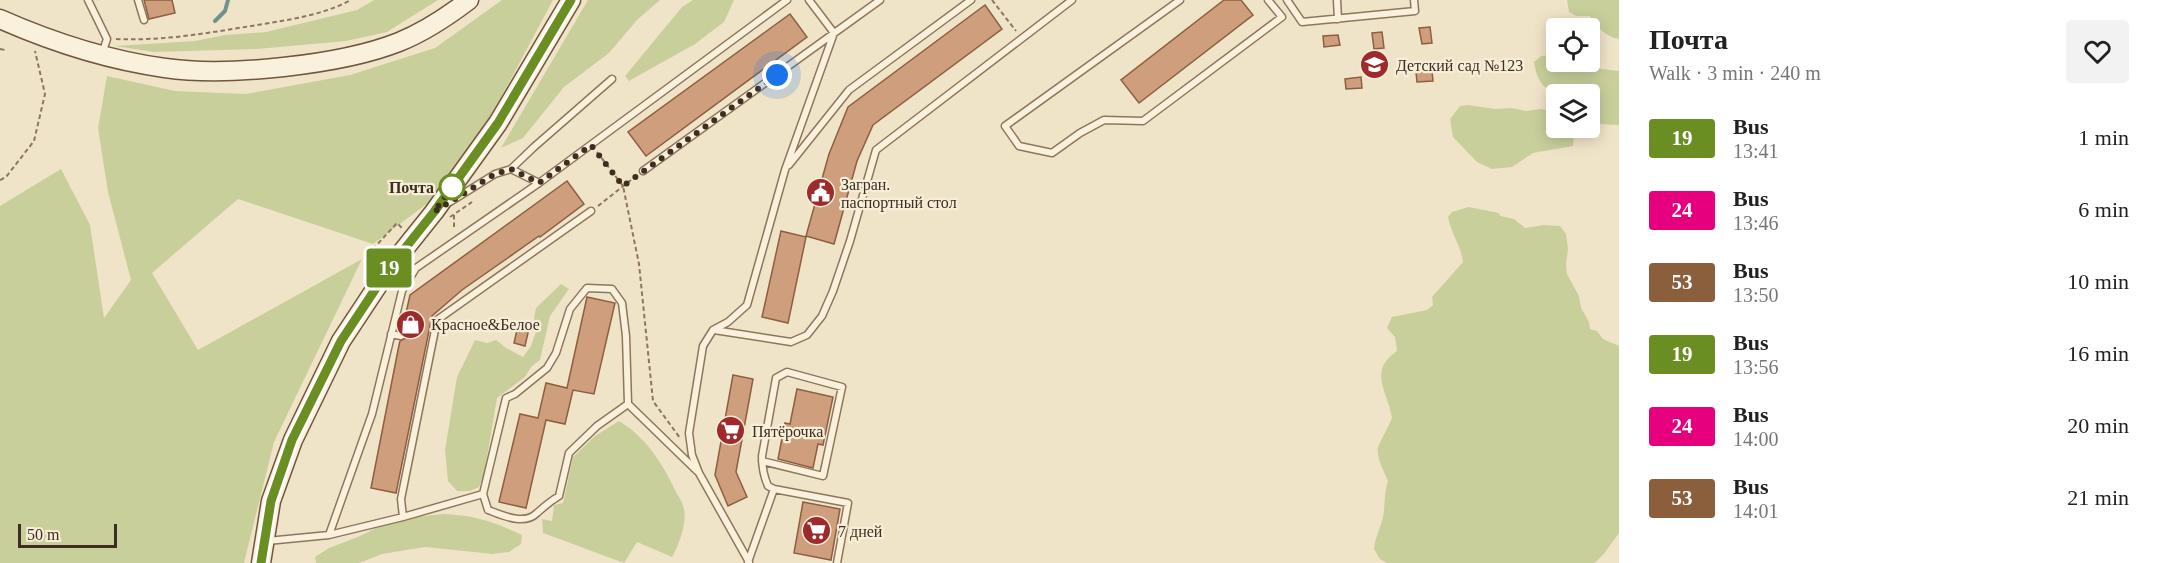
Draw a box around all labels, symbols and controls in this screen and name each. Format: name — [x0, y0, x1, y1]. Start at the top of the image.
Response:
map controls — [1546, 18, 1600, 138]
button: locate — [1546, 18, 1600, 72]
button: heart — [2066, 20, 2129, 83]
text: Почта — [1649, 24, 1728, 55]
school or university icon: Детский сад №123 — [1359, 49, 1391, 81]
place label: Детский сад №123 — [1396, 57, 1523, 75]
your location — [762, 60, 792, 90]
text: Walk · 3 min · 240 m — [1649, 62, 1821, 84]
button: layers — [1546, 84, 1600, 138]
text: Bus — [1733, 114, 1768, 139]
text: 1 min — [2078, 125, 2129, 150]
text: 19 — [1672, 126, 1693, 150]
text: 13:41 — [1733, 140, 1779, 162]
marker: Почта — [439, 174, 465, 200]
place label: Загран. паспортный стол — [841, 176, 957, 212]
public building icon: Загран. паспортный стол — [804, 177, 836, 209]
place label: Почта — [389, 179, 434, 196]
text: Bus — [1733, 186, 1768, 211]
text: 6 min — [2078, 197, 2129, 222]
text: 24 — [1672, 198, 1693, 222]
text: 13:46 — [1733, 212, 1779, 234]
line badge: 19 — [362, 248, 416, 288]
text: 19 — [379, 256, 400, 280]
text: Bus — [1733, 258, 1768, 283]
text: 10 min — [2067, 269, 2129, 294]
text: 53 — [1672, 270, 1693, 294]
text: 13:50 — [1733, 284, 1779, 306]
shop icon: Красное&Белое — [394, 308, 426, 340]
place label: Красное&Белое — [431, 316, 540, 334]
text: Bus — [1733, 330, 1768, 355]
text: 16 min — [2067, 341, 2129, 366]
text: 19 — [1672, 342, 1693, 366]
text: 13:56 — [1733, 356, 1779, 378]
text: Bus — [1733, 402, 1768, 427]
text: 20 min — [2067, 413, 2129, 438]
text: 24 — [1672, 414, 1693, 438]
supermarket icon: Пятёрочка — [715, 415, 747, 447]
place label: Пятёрочка — [752, 423, 823, 441]
text: 14:00 — [1733, 428, 1779, 450]
text: Bus — [1733, 474, 1768, 499]
text: 21 min — [2067, 485, 2129, 510]
text: 53 — [1672, 486, 1693, 510]
text: 14:01 — [1733, 500, 1779, 522]
supermarket icon: 7 дней — [801, 515, 833, 547]
scale bar — [18, 521, 117, 548]
place label: 7 дней — [838, 523, 883, 541]
text: 50 m — [27, 526, 59, 543]

